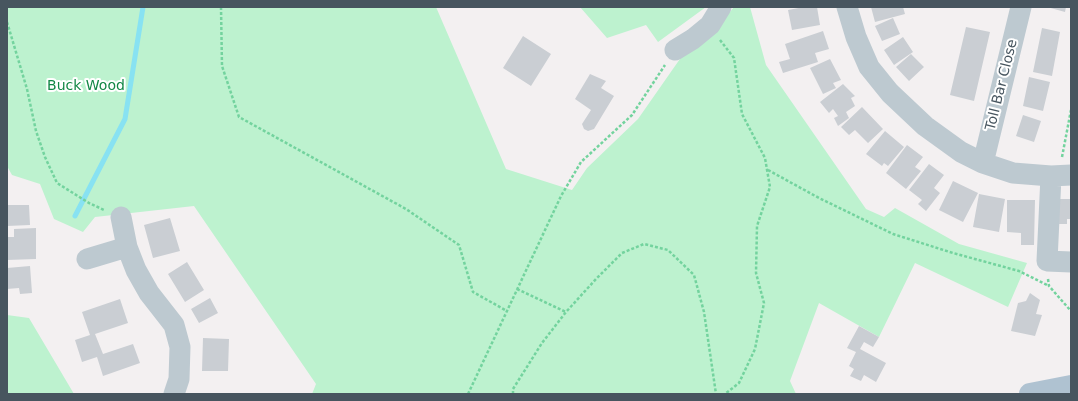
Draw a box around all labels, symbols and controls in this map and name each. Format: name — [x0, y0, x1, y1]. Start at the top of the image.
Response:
street label: Toll Bar Close — [983, 38, 1021, 132]
park label: Buck Wood — [47, 78, 125, 94]

